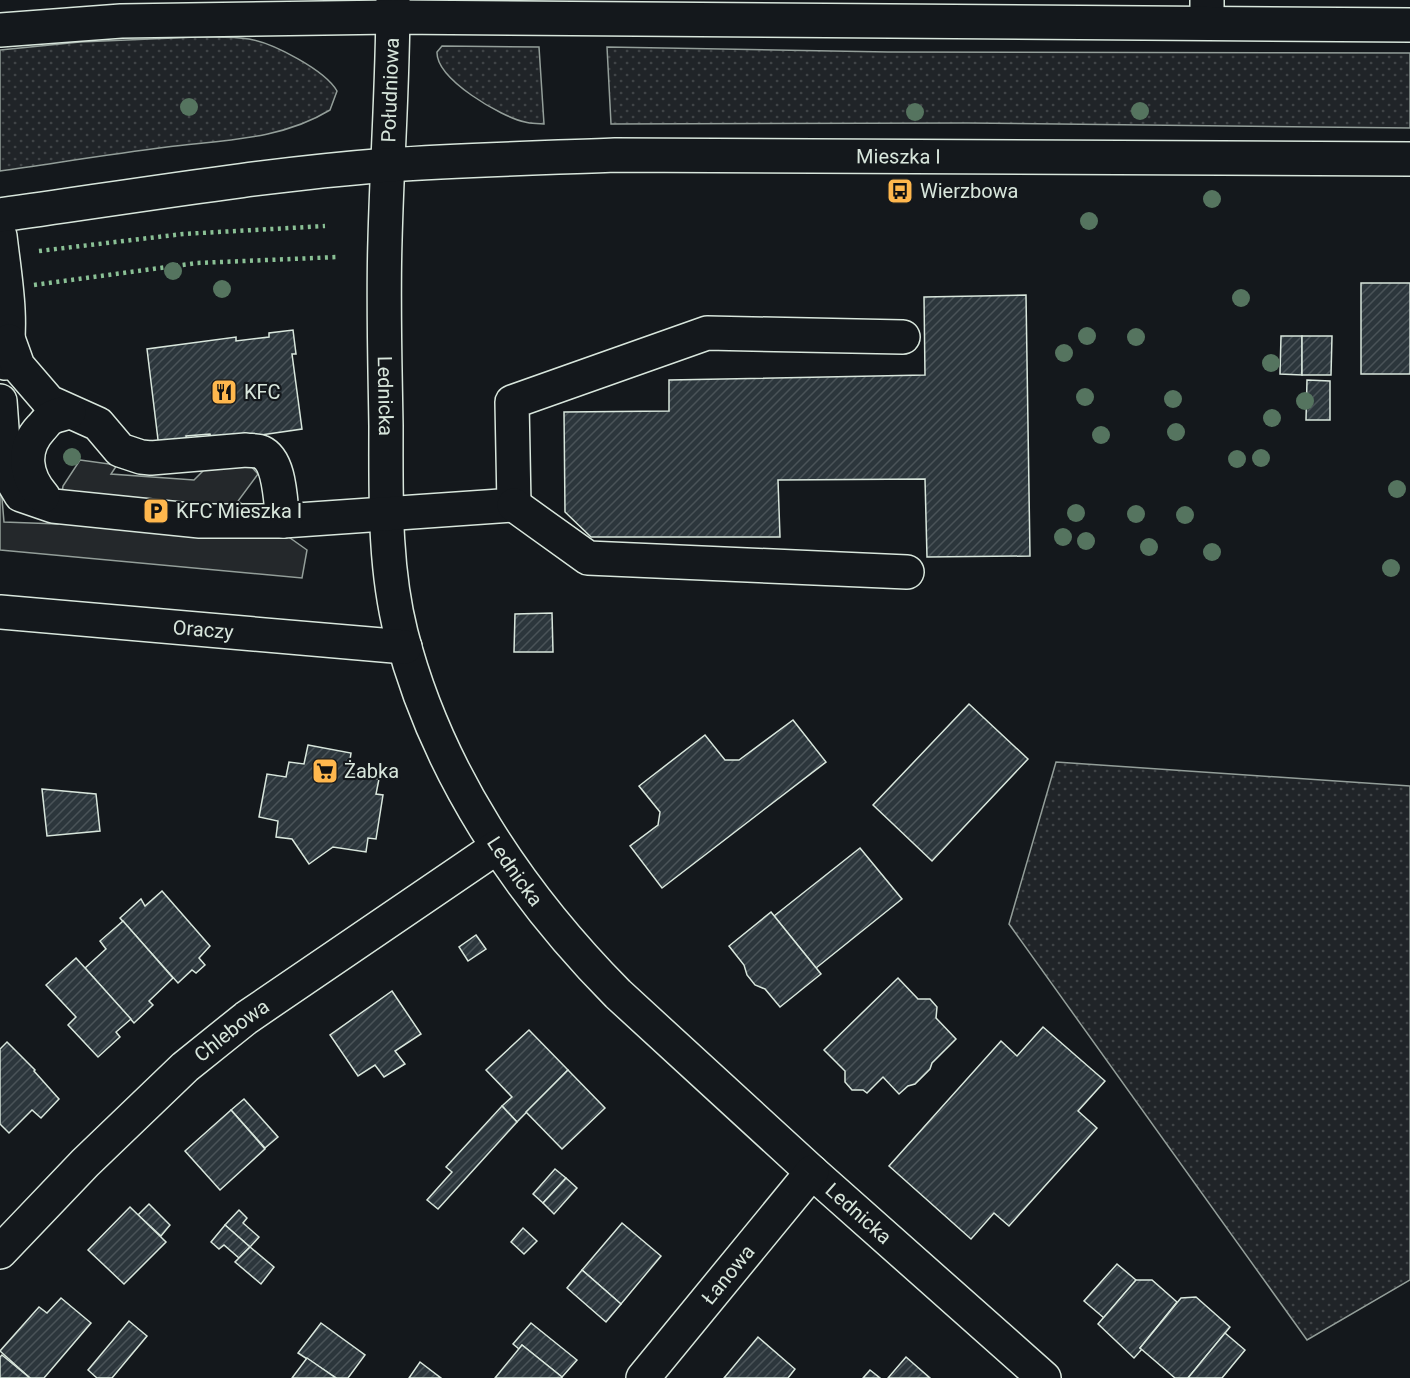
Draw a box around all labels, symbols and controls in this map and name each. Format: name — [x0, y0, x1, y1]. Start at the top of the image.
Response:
street label: Południowa — [376, 37, 404, 143]
street label: Mieszka I — [856, 144, 941, 169]
bus stop icon: Wierzbowa — [885, 176, 915, 206]
place label: Wierzbowa — [920, 179, 1018, 203]
street label: Lednicka — [373, 356, 398, 436]
restaurant icon: KFC — [209, 377, 239, 407]
place label: KFC — [244, 380, 281, 404]
parking icon: KFC Mieszka I — [141, 496, 171, 526]
place label: KFC Mieszka I — [176, 499, 302, 523]
street label: Oraczy — [172, 615, 235, 644]
supermarket icon: Żabka — [310, 756, 340, 786]
place label: Żabka — [344, 759, 399, 783]
street label: Lednicka — [482, 832, 548, 911]
street label: Chlebowa — [189, 994, 274, 1067]
street label: Lednicka — [821, 1178, 897, 1249]
street label: Łanowa — [696, 1240, 759, 1309]

